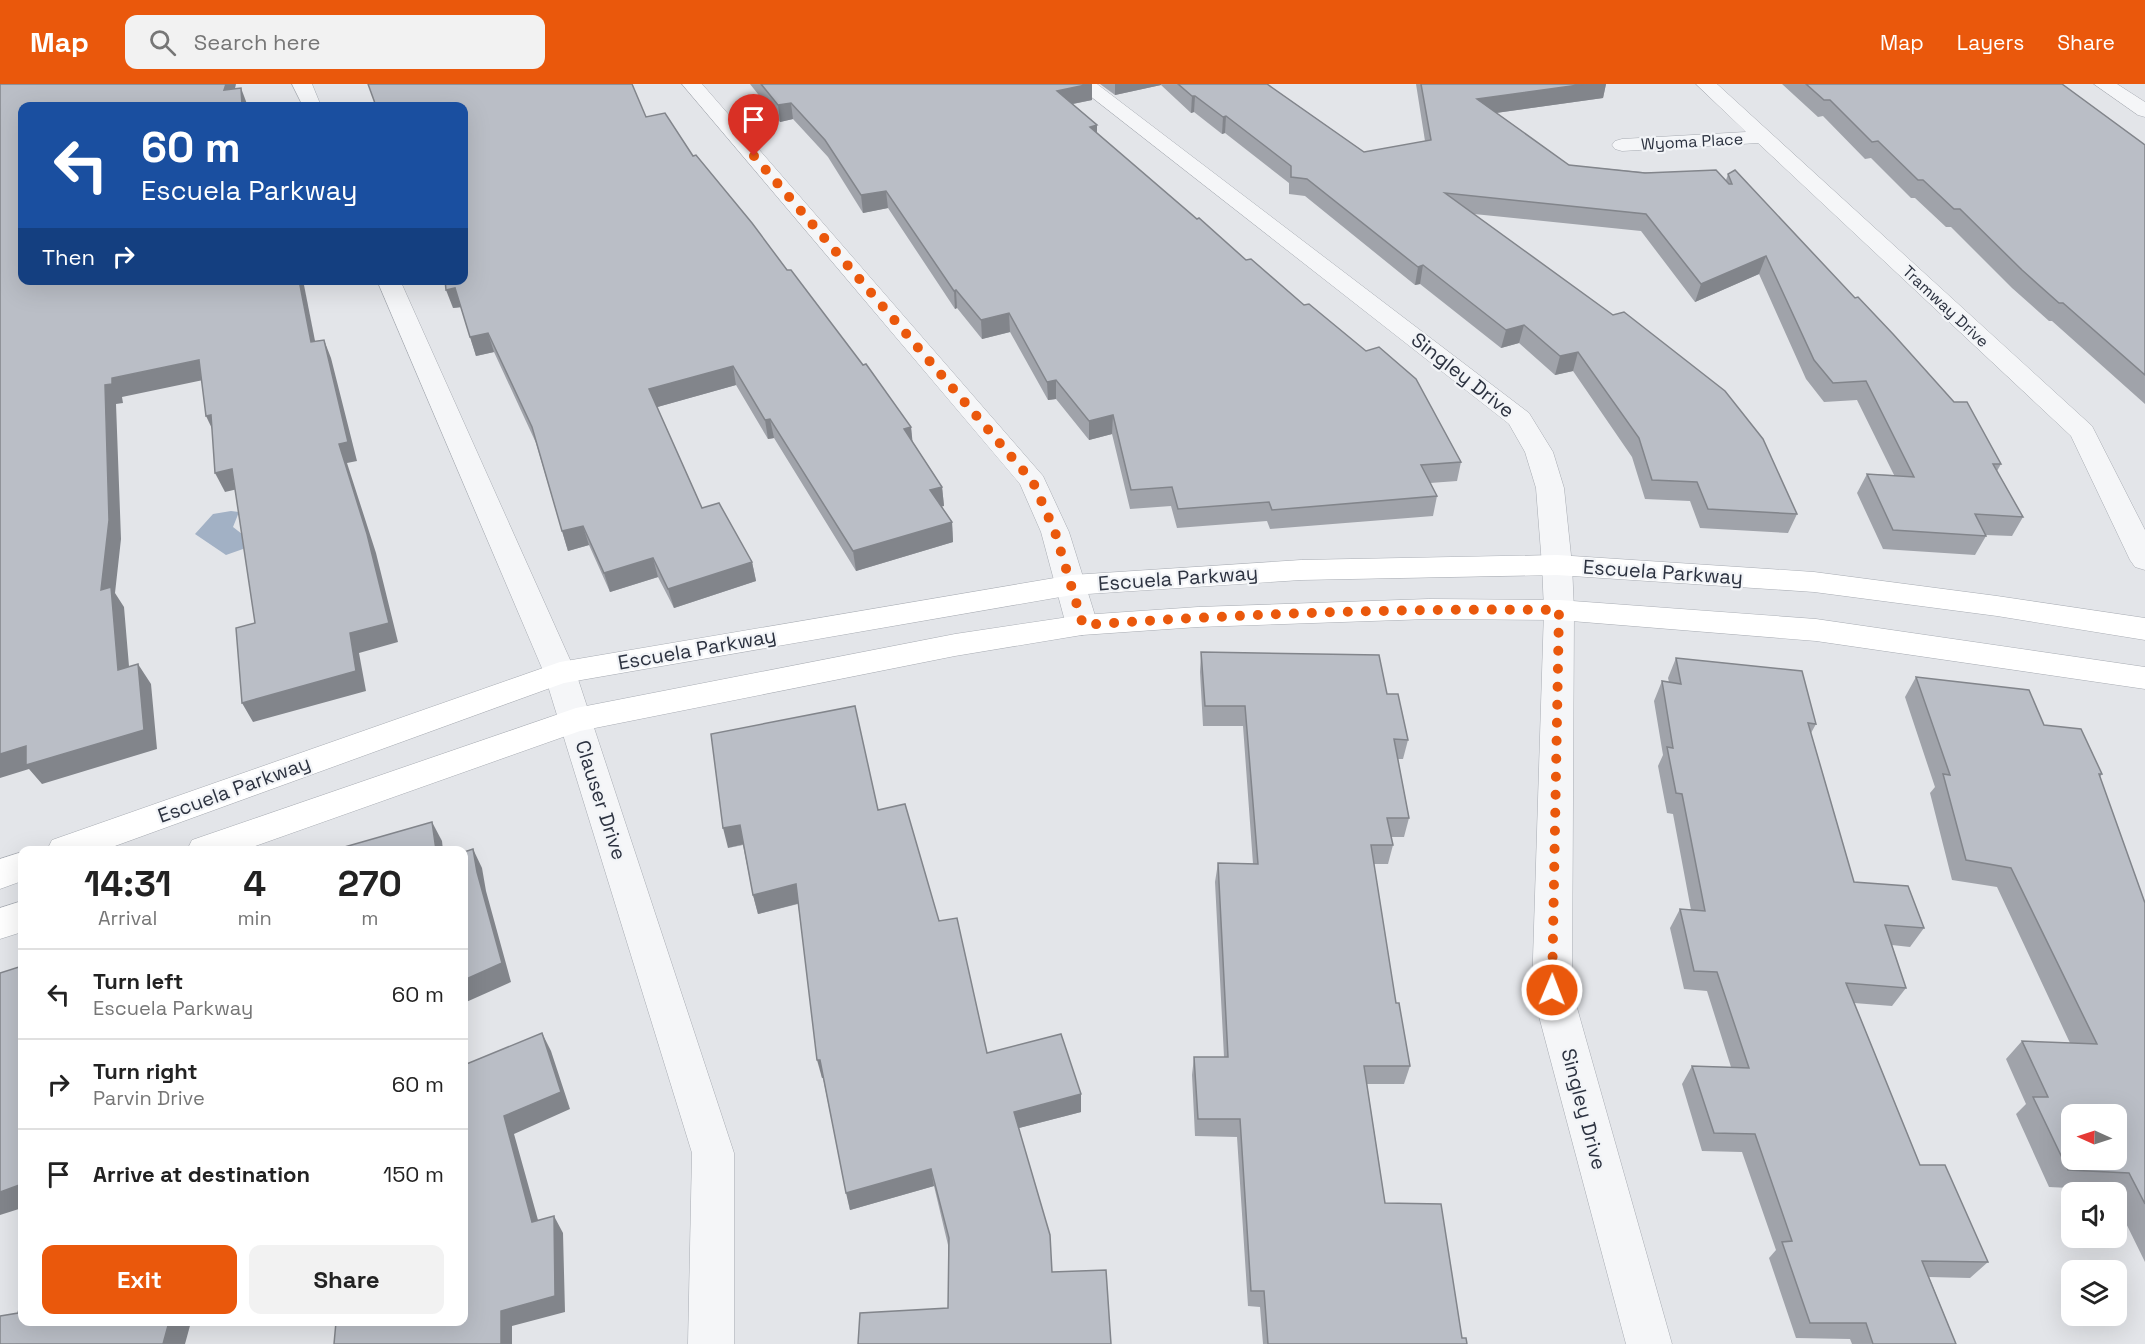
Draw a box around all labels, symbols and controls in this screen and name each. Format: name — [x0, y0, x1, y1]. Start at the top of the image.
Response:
search box — [125, 15, 545, 69]
text: Map — [30, 24, 89, 60]
icon: search — [146, 26, 179, 59]
text: Search here — [194, 28, 321, 56]
text: Map — [1880, 29, 1924, 56]
text: Layers — [1957, 29, 2024, 56]
text: Share — [2057, 29, 2115, 56]
pin — [728, 94, 779, 156]
icon: arrive — [737, 103, 770, 136]
text: 60 m — [141, 121, 241, 174]
icon: left — [42, 126, 120, 204]
street label: Wyoma Place — [1640, 128, 1744, 155]
text: Escuela Parkway — [141, 173, 357, 208]
icon: right — [107, 240, 140, 273]
text: Then — [42, 243, 95, 271]
street label: Tramway Drive — [1898, 261, 1993, 352]
street label: Singley Drive — [1406, 326, 1520, 424]
street label: Escuela Parkway — [1582, 553, 1744, 591]
street label: Escuela Parkway — [1097, 559, 1259, 597]
street label: Escuela Parkway — [616, 622, 778, 676]
street label: Clauser Drive — [569, 737, 633, 863]
street label: Escuela Parkway — [154, 749, 314, 829]
text: 14:31 — [84, 861, 171, 907]
text: 4 — [243, 861, 266, 907]
text: 270 — [338, 861, 402, 907]
text: Arrival — [98, 905, 157, 931]
text: min — [237, 905, 272, 931]
text: m — [361, 905, 378, 931]
position arrow — [1520, 958, 1584, 1022]
text: Turn left — [93, 967, 183, 995]
icon: left — [42, 978, 75, 1011]
text: 60 m — [392, 980, 444, 1008]
text: Escuela Parkway — [93, 995, 253, 1021]
street label: Singley Drive — [1555, 1046, 1613, 1172]
text: Turn right — [93, 1057, 198, 1085]
icon: right — [42, 1068, 75, 1101]
text: 60 m — [392, 1070, 444, 1098]
text: Parvin Drive — [93, 1085, 205, 1111]
north arrow — [2061, 1104, 2127, 1170]
map controls — [2061, 1104, 2127, 1326]
icon: arrive — [42, 1158, 75, 1191]
text: Arrive at destination — [93, 1160, 310, 1188]
text: 150 m — [383, 1160, 444, 1188]
button: sound — [2061, 1182, 2127, 1248]
button: Exit — [42, 1245, 237, 1314]
button: Share — [249, 1245, 444, 1314]
button: layers — [2061, 1260, 2127, 1326]

